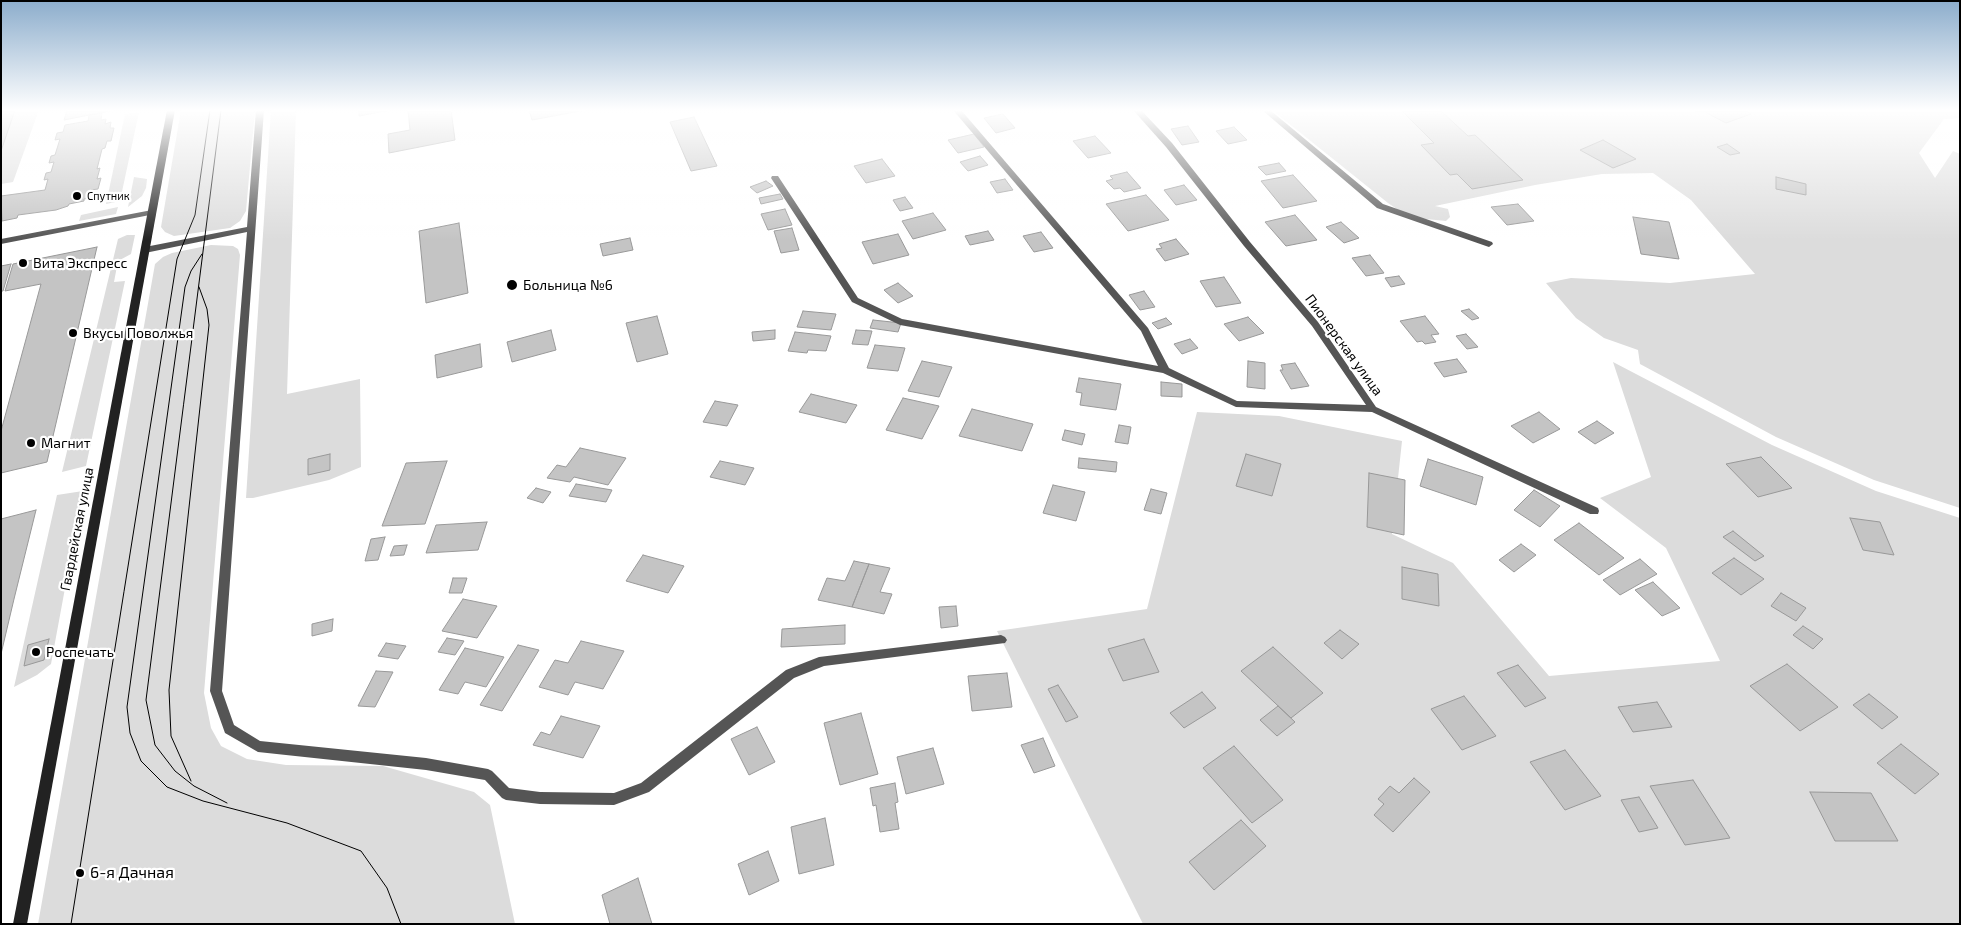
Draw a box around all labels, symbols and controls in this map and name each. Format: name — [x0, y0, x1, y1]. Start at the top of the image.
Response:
place label: Спутник — [87, 189, 130, 203]
marker: Спутник — [71, 190, 83, 202]
place label: Вита Экспресс — [33, 255, 127, 271]
marker: Вита Экспресс — [17, 257, 29, 269]
place label: Больница №6 — [523, 277, 613, 293]
marker: Больница №6 — [505, 278, 519, 292]
street label: Пионерская улица — [1302, 291, 1386, 399]
place label: Вкусы Поволжья — [83, 325, 193, 341]
marker: Вкусы Поволжья — [67, 327, 79, 339]
place label: Магнит — [41, 435, 91, 451]
marker: Магнит — [25, 437, 37, 449]
street label: Гвардейская улица — [57, 466, 97, 592]
place label: Роспечать — [46, 644, 114, 660]
marker: Роспечать — [30, 646, 42, 658]
place label: 6-я Дачная — [90, 863, 174, 883]
marker: 6-я Дачная — [74, 867, 86, 879]

